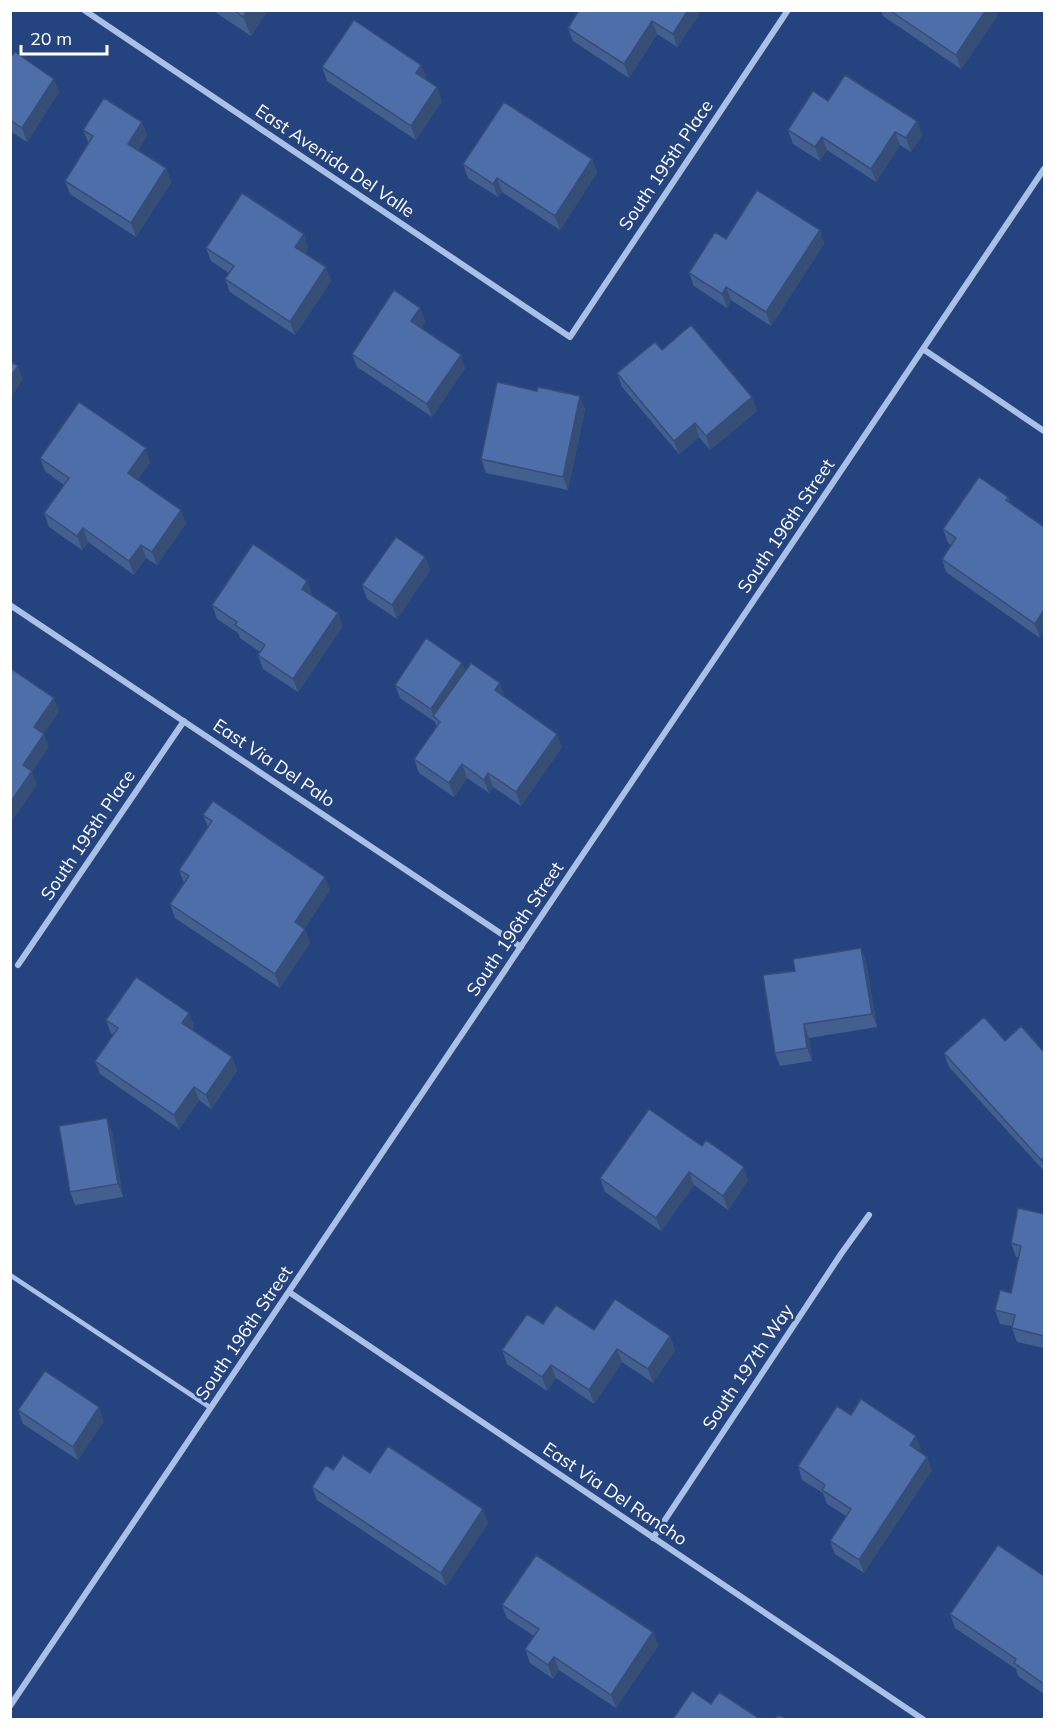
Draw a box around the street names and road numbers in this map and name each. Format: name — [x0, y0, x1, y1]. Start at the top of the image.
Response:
street label: South 195th Place — [613, 95, 718, 234]
street label: East Avenida Del Valle — [251, 99, 419, 222]
street label: South 196th Street — [732, 454, 839, 597]
street label: East Via Del Palo — [209, 713, 340, 812]
street label: South 195th Place — [35, 765, 140, 904]
street label: South 196th Street — [461, 857, 568, 1000]
street label: South 196th Street — [190, 1261, 297, 1404]
street label: South 197th Way — [697, 1299, 798, 1434]
street label: East Via Del Rancho — [539, 1437, 692, 1550]

